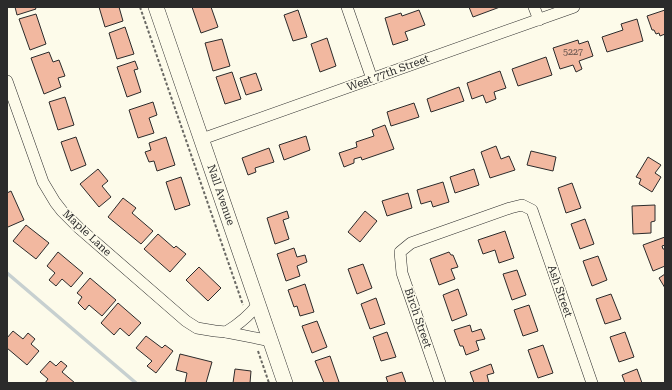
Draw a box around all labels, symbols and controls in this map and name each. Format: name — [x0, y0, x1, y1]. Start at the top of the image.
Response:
house number: 5227 — [563, 47, 583, 57]
street label: West 77th Street — [345, 52, 431, 94]
street label: Nall Avenue — [204, 163, 238, 227]
street label: Maple Lane — [60, 207, 114, 259]
street label: Ash Street — [545, 263, 575, 319]
street label: Birch Street — [402, 286, 434, 350]

